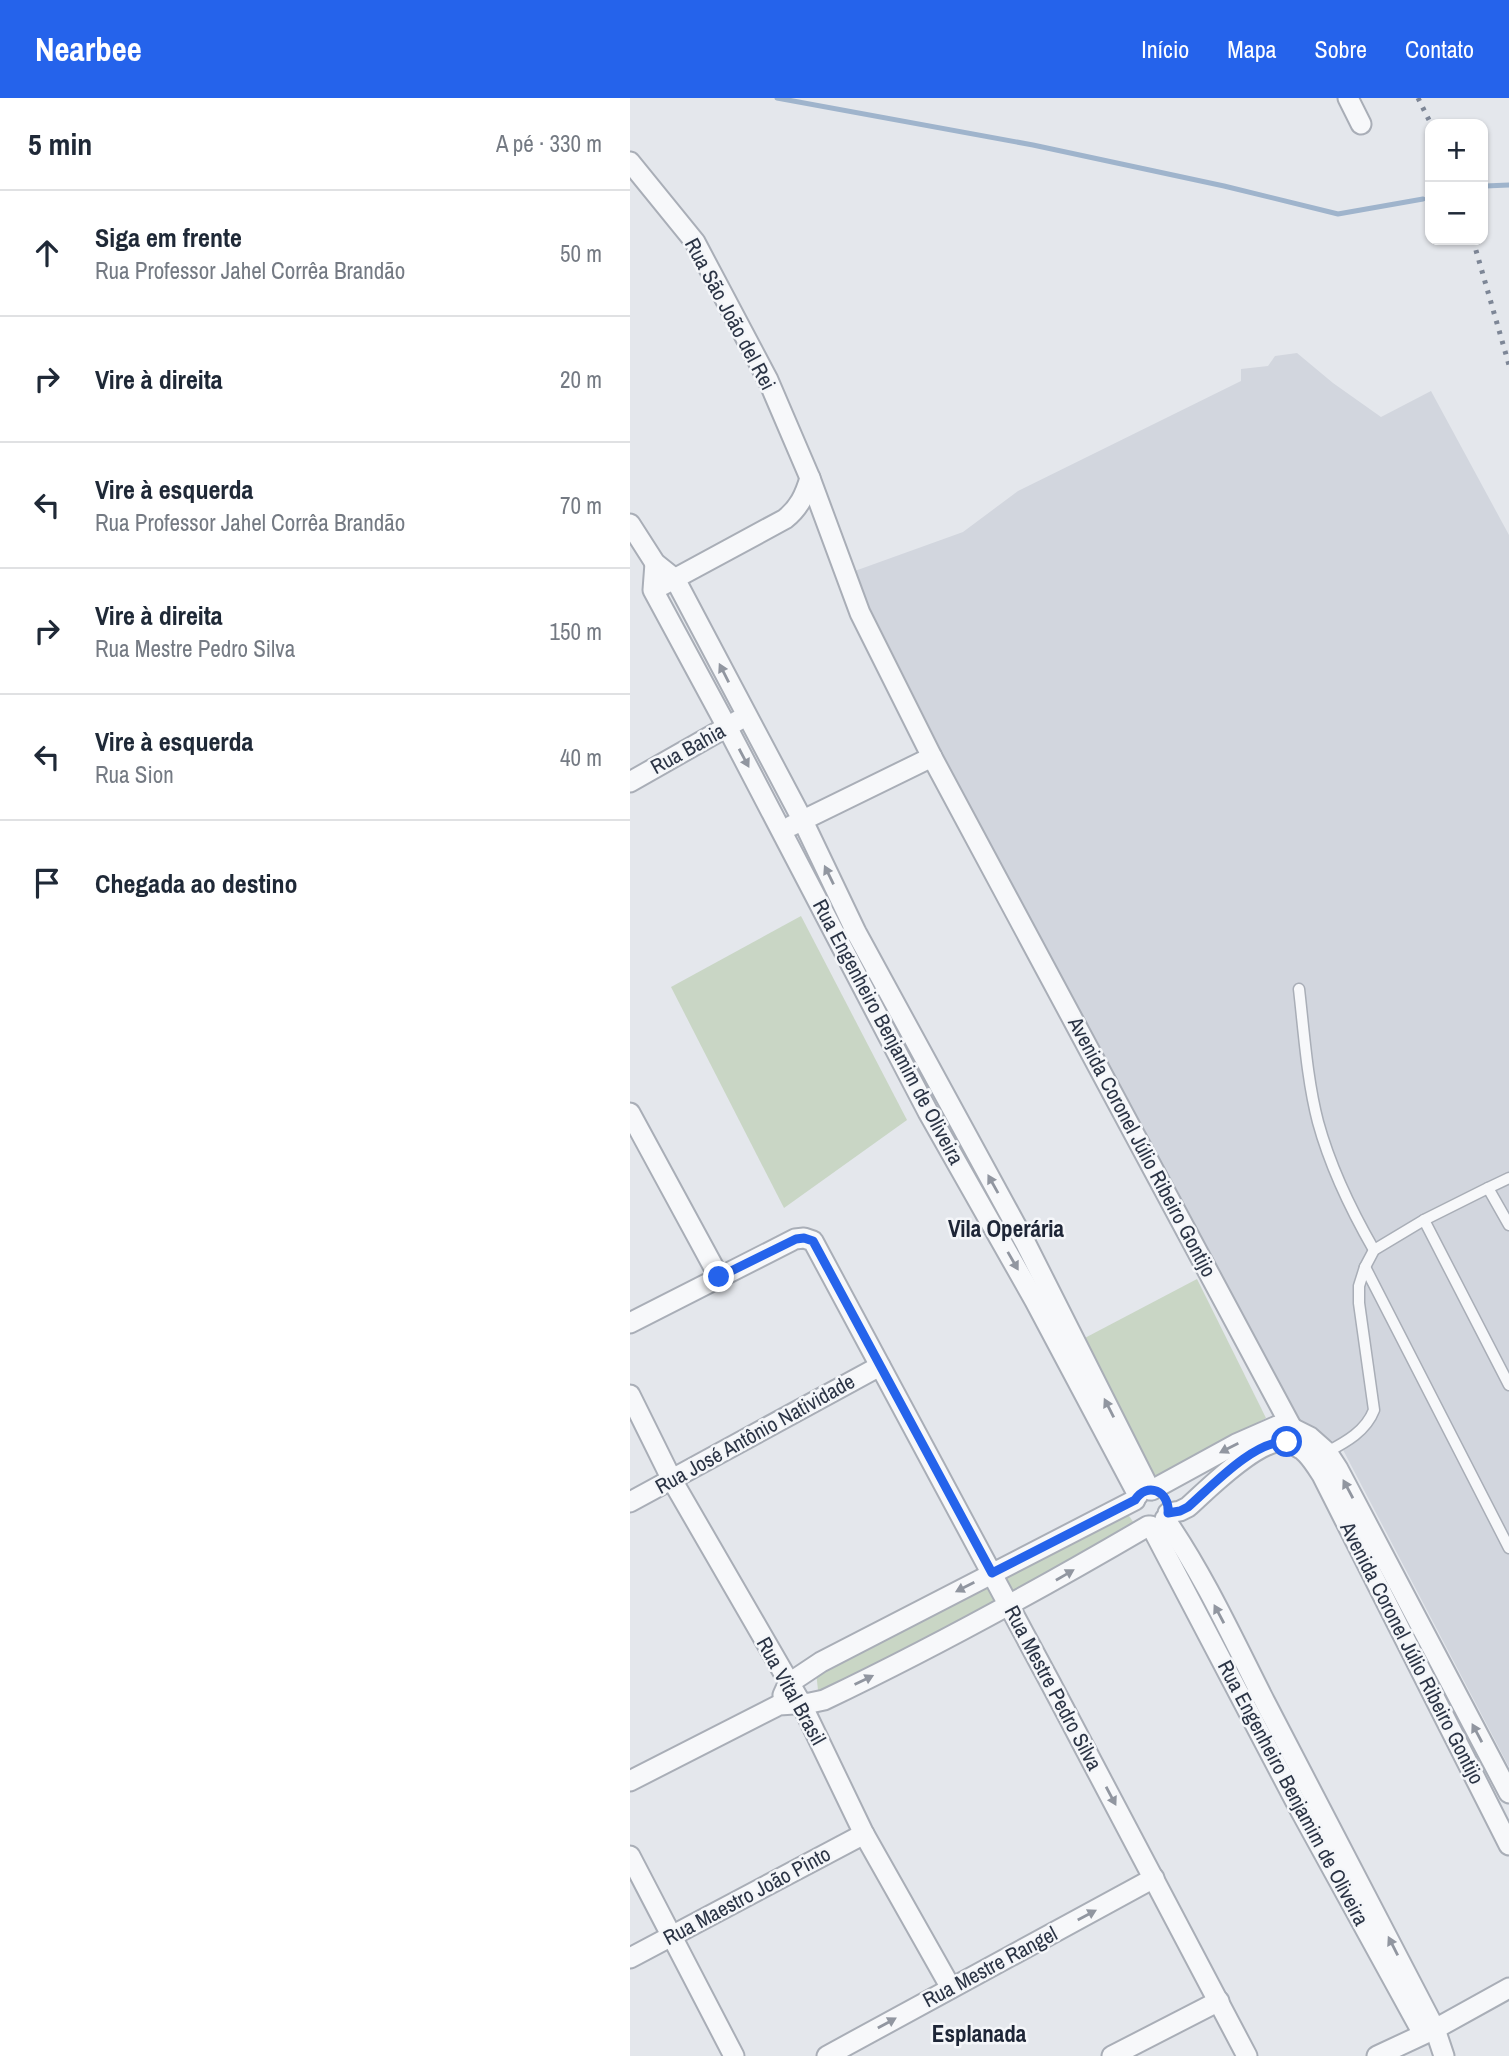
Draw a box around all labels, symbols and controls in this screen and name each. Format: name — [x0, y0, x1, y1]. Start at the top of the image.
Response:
text: Nearbee — [35, 27, 142, 71]
text: Início — [1141, 33, 1189, 65]
text: Mapa — [1227, 33, 1277, 65]
text: Sobre — [1315, 33, 1367, 65]
text: Contato — [1405, 33, 1474, 65]
map controls — [1425, 119, 1488, 245]
button: + — [1425, 119, 1488, 182]
text: 5 min — [28, 124, 92, 164]
text: A pé · 330 m — [496, 128, 602, 159]
button: − — [1425, 182, 1488, 245]
text: Siga em frente — [95, 220, 242, 255]
street label: Rua São João del Rei — [678, 233, 783, 395]
icon: ahead — [28, 234, 66, 272]
text: 50 m — [560, 238, 602, 269]
text: Rua Professor Jahel Corrêa Brandão — [95, 255, 405, 286]
icon: right — [28, 360, 66, 398]
text: Vire à direita — [95, 362, 223, 397]
text: 20 m — [560, 364, 602, 395]
text: Vire à esquerda — [95, 472, 253, 507]
icon: left — [28, 486, 66, 524]
text: 70 m — [560, 490, 602, 521]
text: Rua Professor Jahel Corrêa Brandão — [95, 507, 405, 538]
text: Vire à direita — [95, 598, 223, 633]
icon: right — [28, 612, 66, 650]
text: 150 m — [550, 616, 602, 647]
text: Rua Mestre Pedro Silva — [95, 633, 295, 664]
one-way arrow — [718, 663, 730, 683]
street label: Rua Bahia — [645, 716, 731, 781]
text: Vire à esquerda — [95, 724, 253, 759]
icon: left — [28, 738, 66, 776]
text: 40 m — [560, 742, 602, 773]
one-way arrow — [738, 748, 750, 768]
text: Rua Sion — [95, 759, 174, 790]
icon: arrive — [28, 864, 66, 902]
one-way arrow — [823, 865, 834, 885]
text: Chegada ao destino — [95, 866, 298, 901]
street label: Rua Engenheiro Benjamim de Oliveira — [806, 894, 971, 1170]
street label: Avenida Coronel Júlio Ribeiro Gontijo — [1061, 1011, 1223, 1282]
one-way arrow — [987, 1174, 999, 1193]
district label: Vila Operária — [948, 1213, 1065, 1244]
one-way arrow — [1006, 1251, 1018, 1271]
route end — [703, 1261, 734, 1292]
street label: Rua José Antônio Natividade — [650, 1367, 860, 1501]
one-way arrow — [1103, 1397, 1115, 1417]
route start — [1271, 1426, 1302, 1457]
one-way arrow — [1219, 1443, 1239, 1454]
one-way arrow — [1342, 1479, 1354, 1498]
street label: Avenida Coronel Júlio Ribeiro Gontijo — [1333, 1516, 1491, 1789]
one-way arrow — [1056, 1568, 1075, 1581]
one-way arrow — [955, 1582, 975, 1593]
street label: Rua Mestre Pedro Silva — [998, 1600, 1109, 1776]
one-way arrow — [1214, 1604, 1226, 1624]
street label: Rua Vital Brasil — [750, 1632, 833, 1750]
street label: Rua Engenheiro Benjamim de Oliveira — [1211, 1655, 1376, 1931]
one-way arrow — [854, 1675, 874, 1686]
one-way arrow — [1471, 1723, 1483, 1743]
one-way arrow — [1105, 1786, 1116, 1806]
street label: Rua Maestro João Pinto — [658, 1839, 836, 1952]
one-way arrow — [1077, 1909, 1096, 1921]
street label: Rua Mestre Rangel — [917, 1919, 1062, 2014]
one-way arrow — [1387, 1936, 1398, 1956]
one-way arrow — [877, 2017, 896, 2029]
district label: Esplanada — [932, 2018, 1027, 2049]

